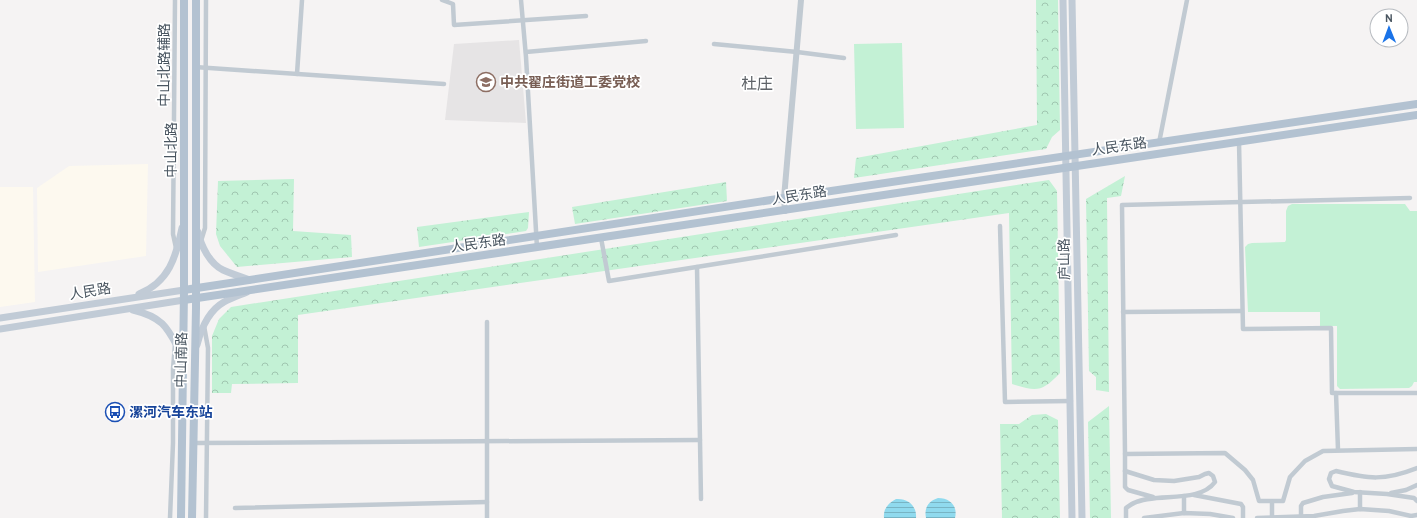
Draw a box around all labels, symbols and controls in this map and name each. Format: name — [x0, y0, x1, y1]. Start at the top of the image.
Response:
north arrow — [1369, 8, 1409, 48]
text: N — [1385, 12, 1393, 26]
street label: 中山北路辅路 — [156, 23, 174, 107]
school or university icon: 中共翟庄街道工委党校 — [475, 71, 497, 93]
place label: 中共翟庄街道工委党校 — [500, 74, 640, 92]
district label: 杜庄 — [741, 75, 773, 95]
street label: 中山北路 — [163, 122, 181, 178]
street label: 人民东路 — [1090, 135, 1148, 160]
street label: 人民东路 — [770, 184, 828, 209]
street label: 人民东路 — [449, 232, 507, 257]
street label: 庐山路 — [1057, 238, 1074, 280]
street label: 人民路 — [68, 281, 112, 304]
street label: 中山南路 — [174, 332, 191, 388]
bus stop icon: 漯河汽车东站 — [104, 401, 126, 423]
place label: 漯河汽车东站 — [129, 404, 213, 422]

